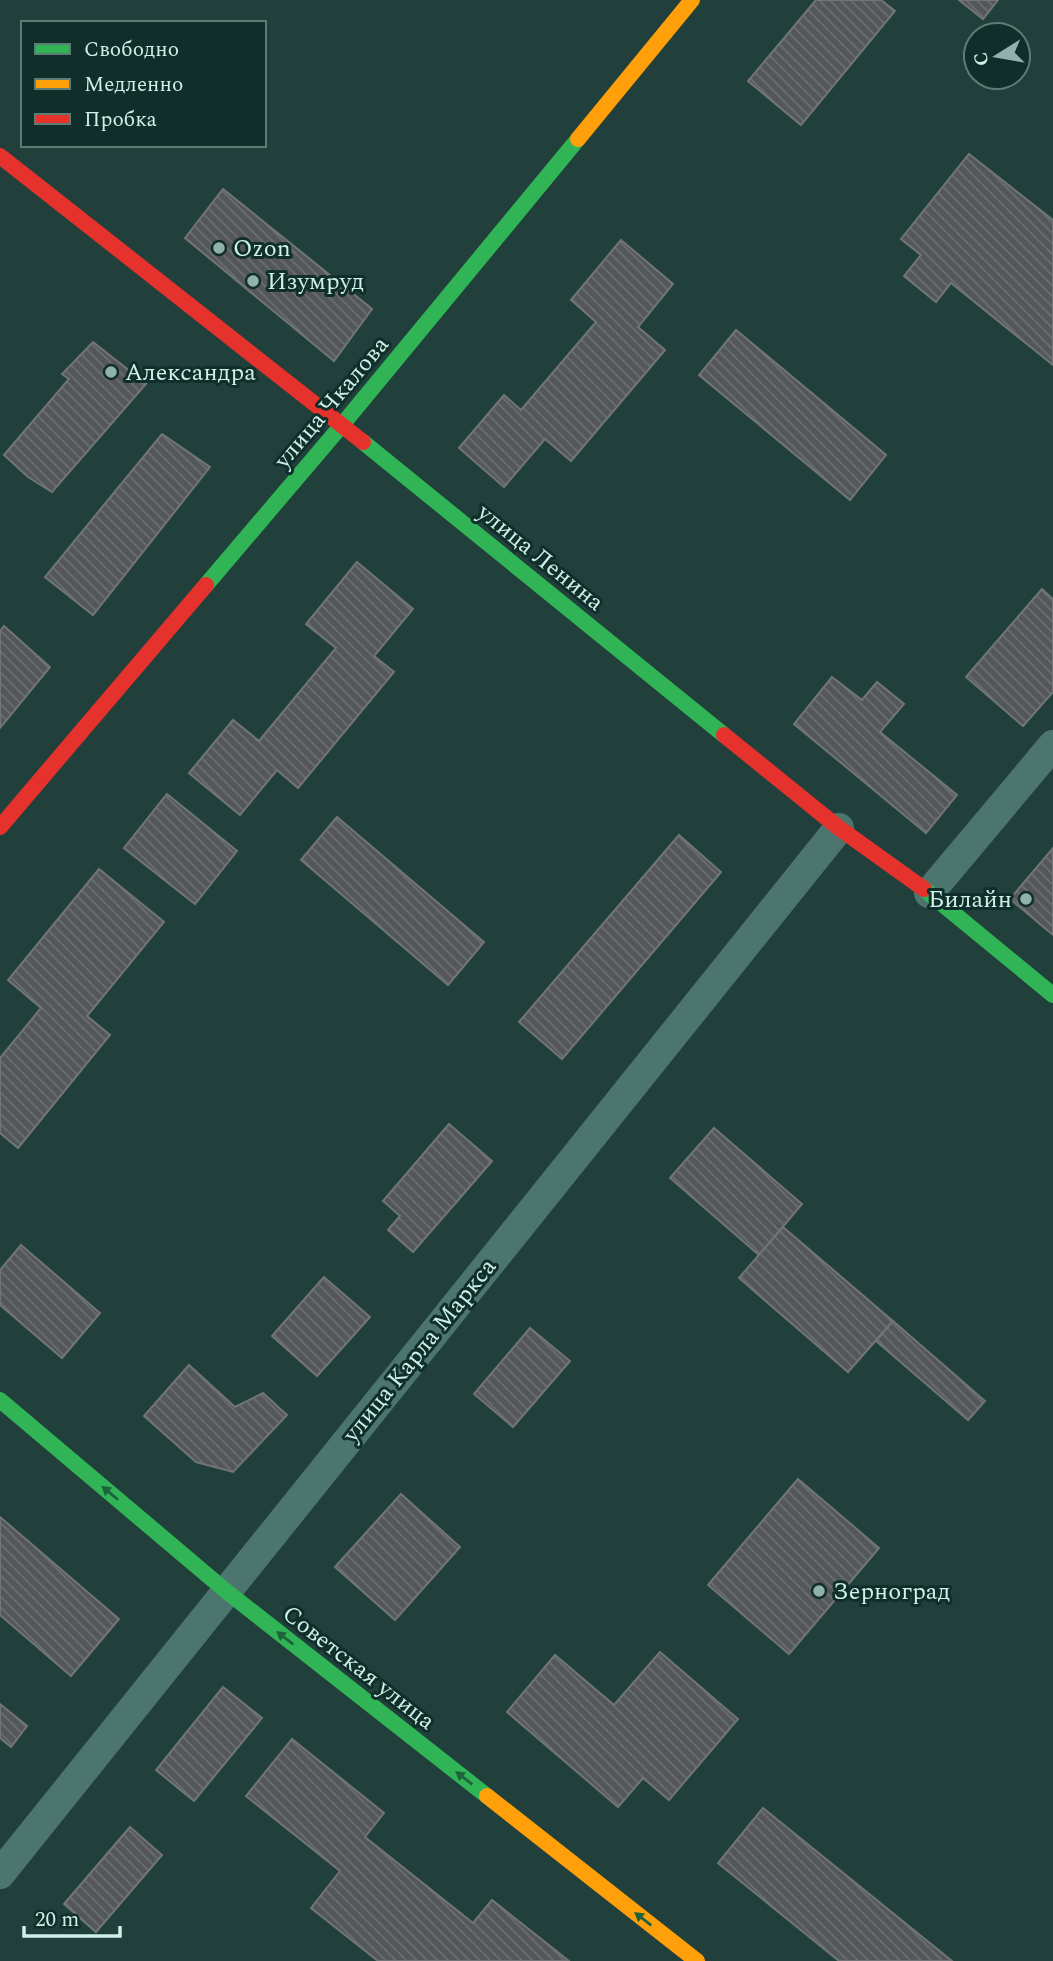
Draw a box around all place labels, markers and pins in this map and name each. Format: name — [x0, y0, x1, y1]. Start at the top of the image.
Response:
place label: Ozon — [233, 231, 291, 267]
marker: Ozon — [211, 240, 227, 256]
place label: Изумруд — [267, 264, 364, 300]
marker: Изумруд — [245, 273, 261, 289]
place label: Александра — [125, 355, 256, 391]
marker: Александра — [103, 364, 119, 380]
place label: Билайн — [928, 882, 1012, 918]
marker: Билайн — [1018, 891, 1034, 907]
place label: Зерноград — [833, 1574, 951, 1610]
marker: Зерноград — [811, 1583, 827, 1599]

